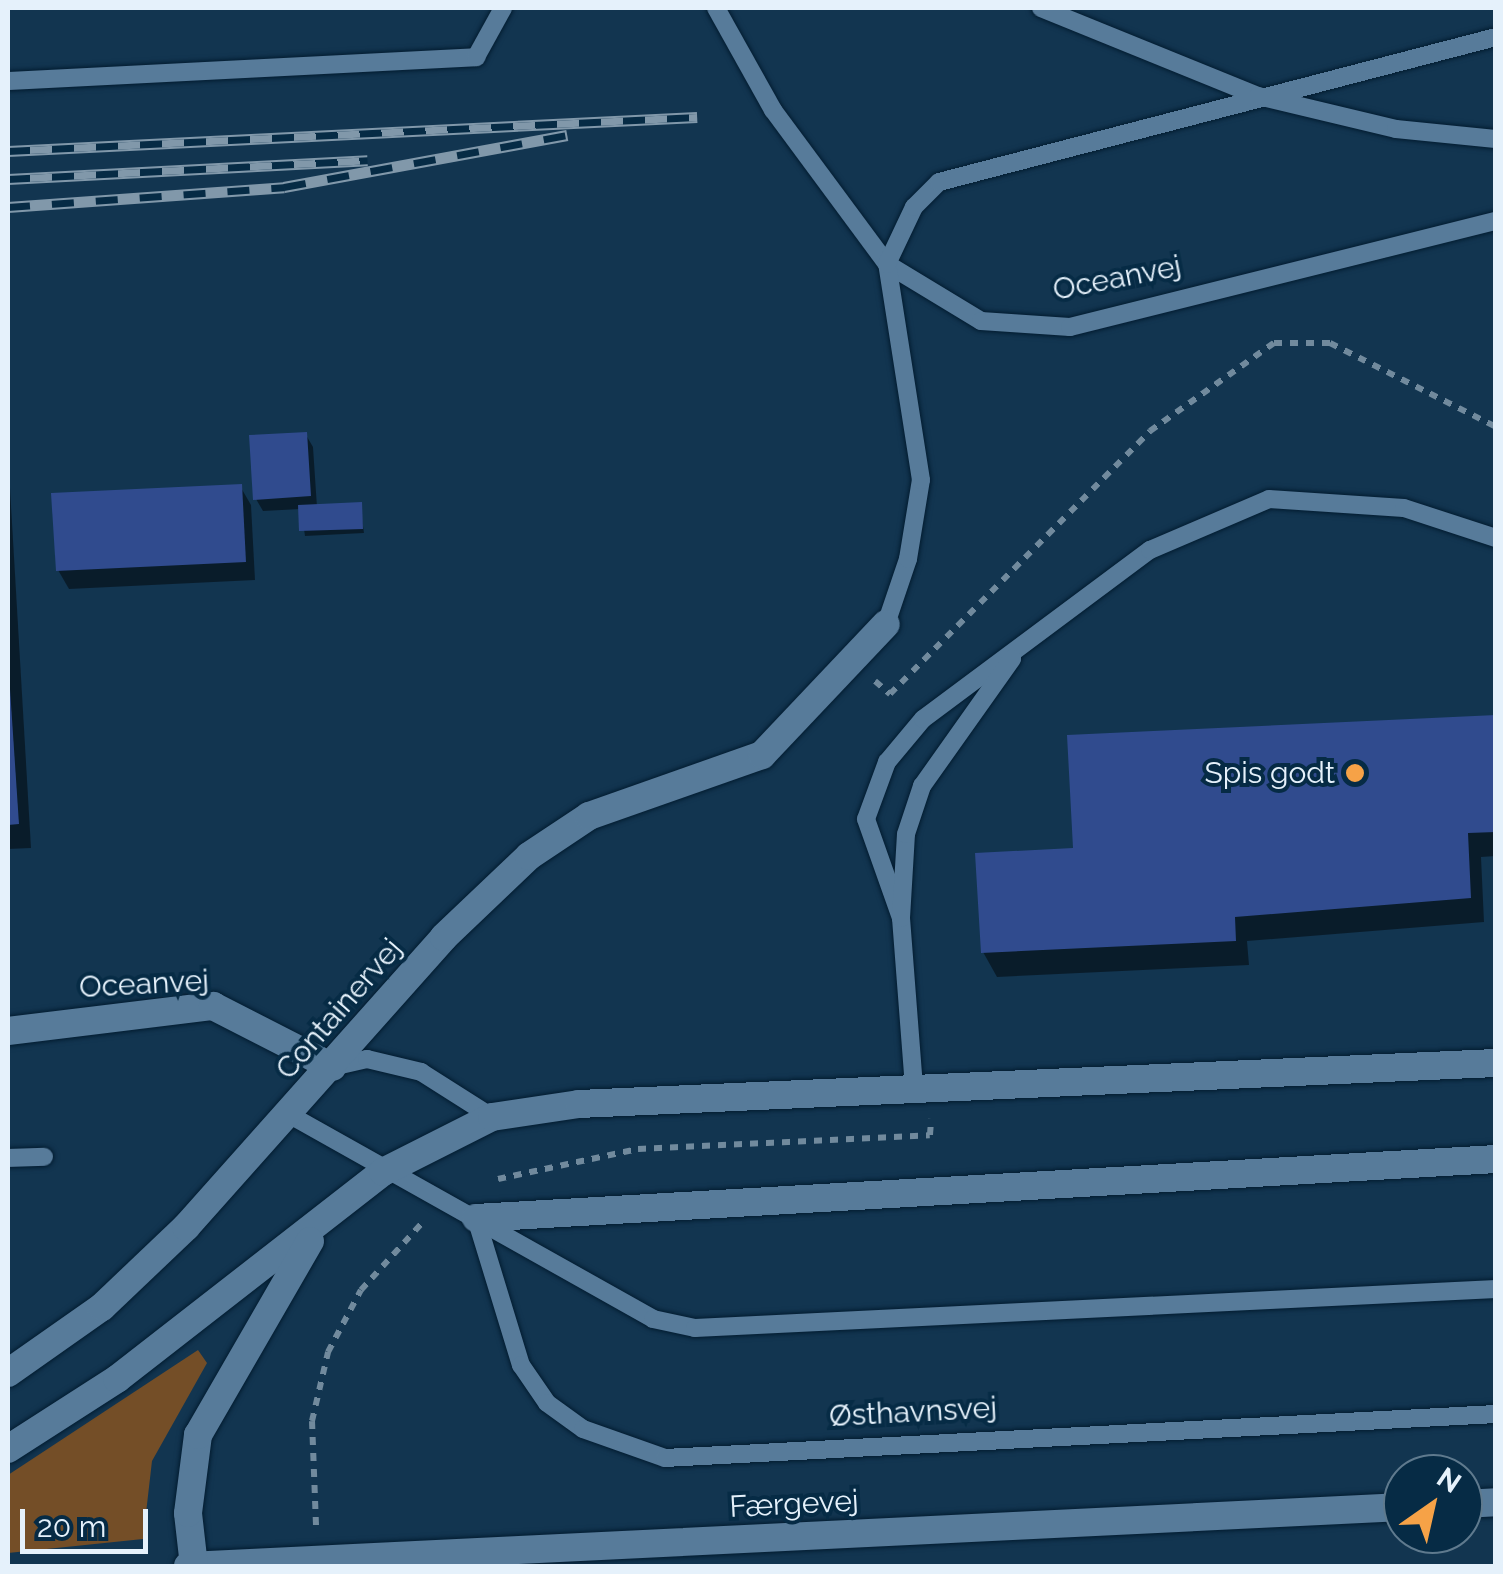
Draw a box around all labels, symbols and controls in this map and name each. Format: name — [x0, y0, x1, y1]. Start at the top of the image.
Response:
street label: Oceanvej — [1050, 248, 1184, 308]
place label: Spis godt — [1205, 755, 1335, 791]
marker: Spis godt — [1344, 762, 1366, 784]
street label: Containervej — [268, 931, 410, 1087]
street label: Oceanvej — [78, 963, 210, 1005]
street label: Østhavnsvej — [828, 1390, 998, 1434]
north arrow — [1383, 1454, 1483, 1554]
text: N — [1431, 1461, 1467, 1500]
street label: Færgevej — [728, 1483, 860, 1525]
scale bar — [25, 1489, 152, 1551]
text: 20 m — [37, 1509, 106, 1544]

